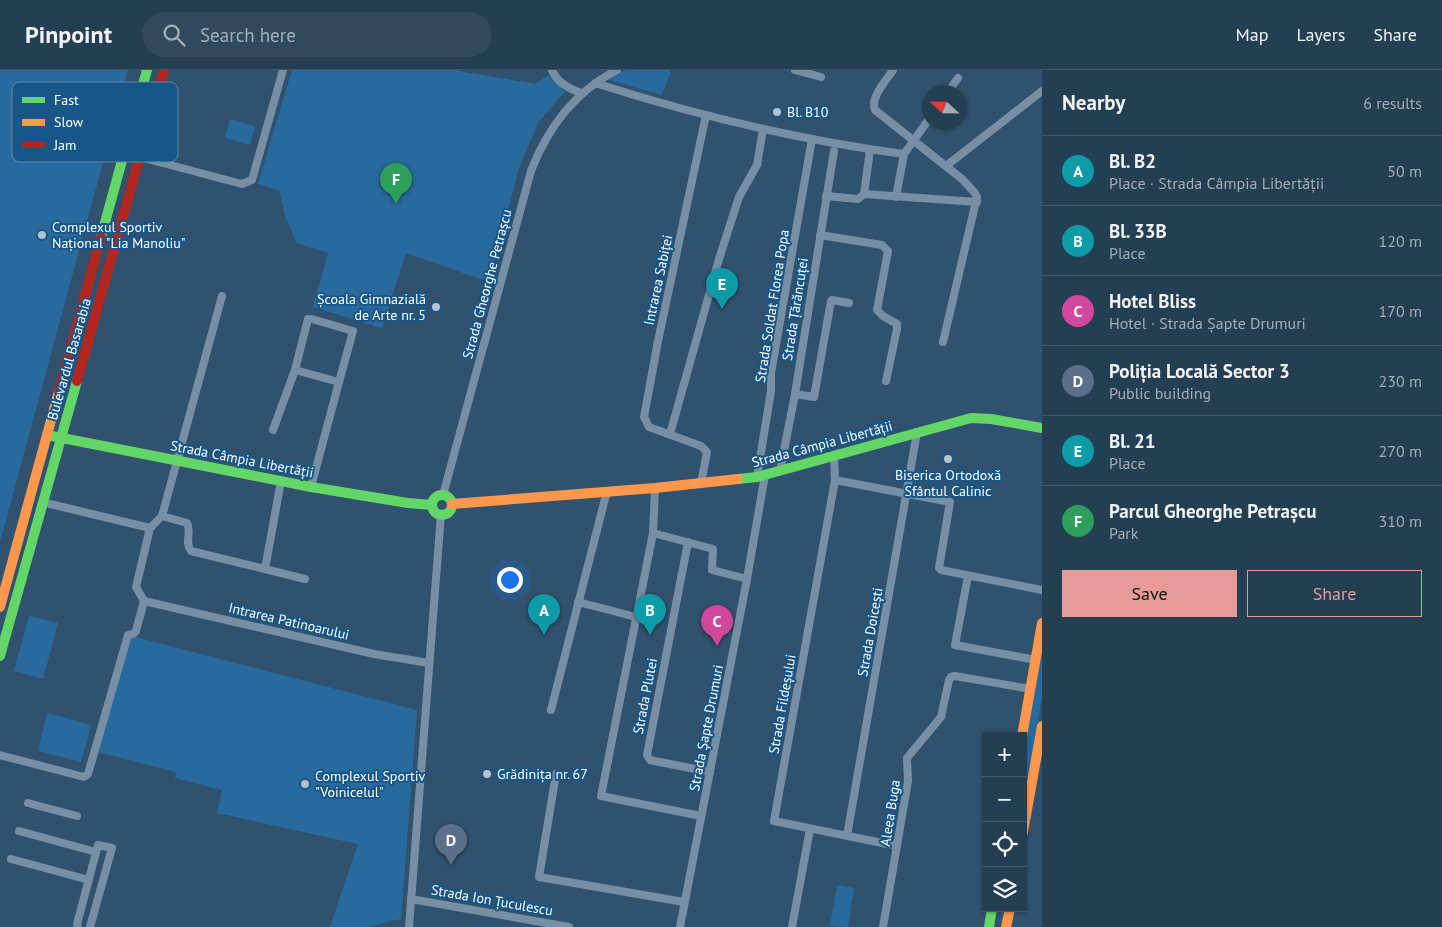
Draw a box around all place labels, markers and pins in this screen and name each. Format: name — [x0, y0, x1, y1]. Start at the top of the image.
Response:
place label: Bl. B10 — [787, 103, 829, 121]
marker: Bl. B10 — [771, 106, 783, 118]
pin: F — [380, 163, 412, 204]
place label: Complexul Sportiv Național "Lia Manoliu" — [52, 218, 185, 252]
marker: Complexul Sportiv Național "Lia Manoliu" — [36, 229, 48, 241]
pin: E — [706, 268, 738, 309]
place label: Școala Gimnazială de Arte nr. 5 — [317, 290, 426, 324]
marker: Școala Gimnazială de Arte nr. 5 — [430, 301, 442, 313]
marker: Biserica Ortodoxă Sfântul Calinic — [942, 453, 954, 465]
place label: Biserica Ortodoxă Sfântul Calinic — [895, 466, 1001, 500]
pin: A — [528, 594, 560, 635]
pin: B — [634, 594, 666, 635]
pin: C — [701, 605, 733, 646]
place label: Grădinița nr. 67 — [497, 765, 588, 783]
place label: Complexul Sportiv "Voinicelul" — [315, 767, 426, 801]
marker: Grădinița nr. 67 — [481, 768, 493, 780]
marker: Complexul Sportiv "Voinicelul" — [299, 778, 311, 790]
pin: D — [435, 824, 467, 865]

